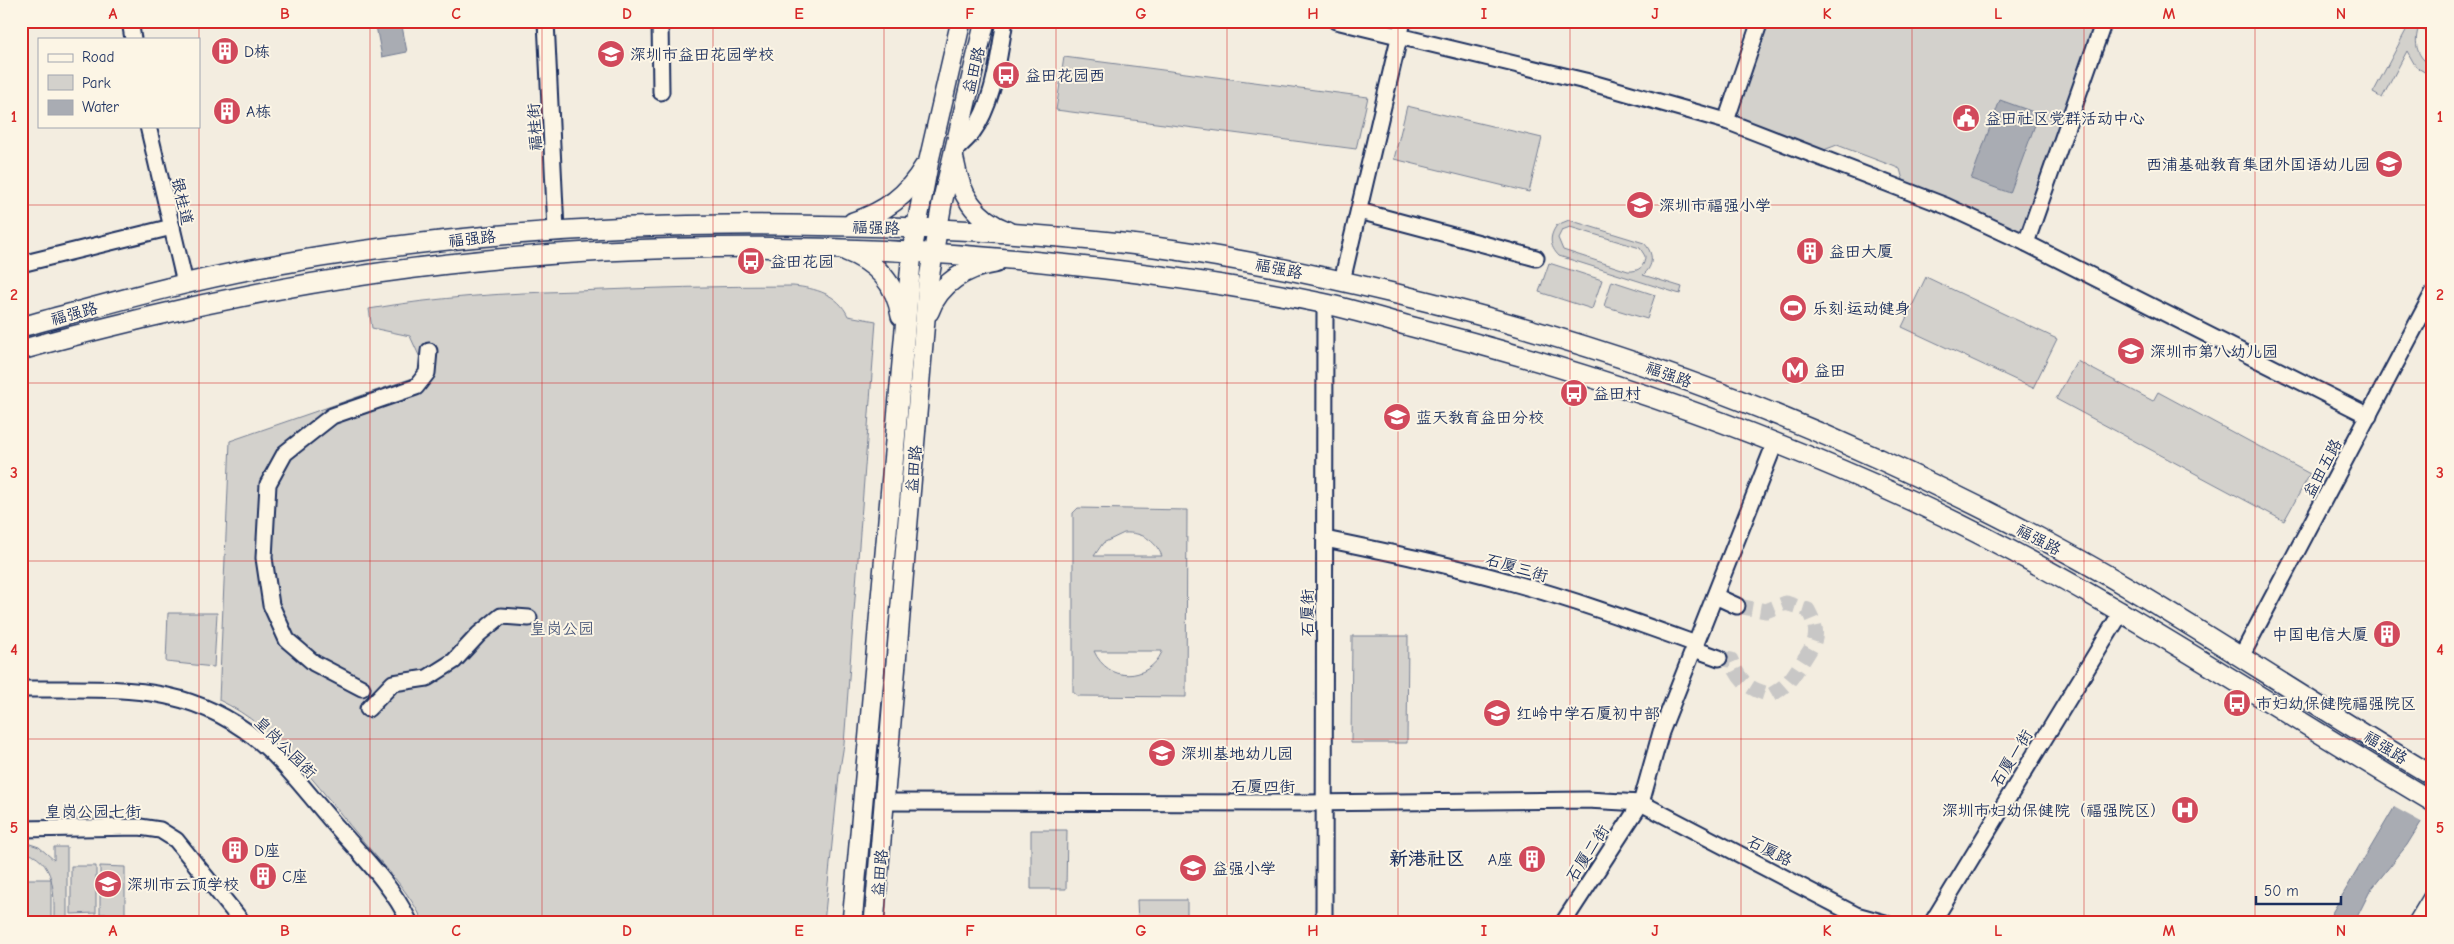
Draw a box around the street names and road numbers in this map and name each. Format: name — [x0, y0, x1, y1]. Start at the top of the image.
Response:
street label: 益田路 — [959, 45, 989, 96]
street label: 福桂街 — [525, 103, 545, 151]
street label: 银桂道 — [168, 176, 196, 227]
street label: 福强路 — [852, 218, 900, 238]
street label: 福强路 — [447, 228, 497, 250]
street label: 福强路 — [1254, 256, 1304, 282]
street label: 福强路 — [49, 299, 100, 329]
street label: 福强路 — [1643, 358, 1694, 392]
street label: 益田五路 — [2300, 436, 2346, 501]
street label: 益田路 — [903, 444, 925, 494]
street label: 福强路 — [2013, 521, 2064, 559]
street label: 石厦三街 — [1483, 550, 1550, 585]
street label: 石厦街 — [1299, 589, 1317, 637]
street label: 皇岗公园街 — [251, 713, 320, 782]
street label: 石厦一街 — [1987, 727, 2036, 790]
street label: 福强路 — [2360, 727, 2411, 768]
street label: 石厦四街 — [1231, 778, 1295, 796]
street label: 皇岗公园七街 — [45, 803, 141, 821]
street label: 石厦二街 — [1563, 822, 1613, 885]
street label: 石厦路 — [1744, 832, 1795, 870]
street label: 益田路 — [869, 848, 891, 898]

